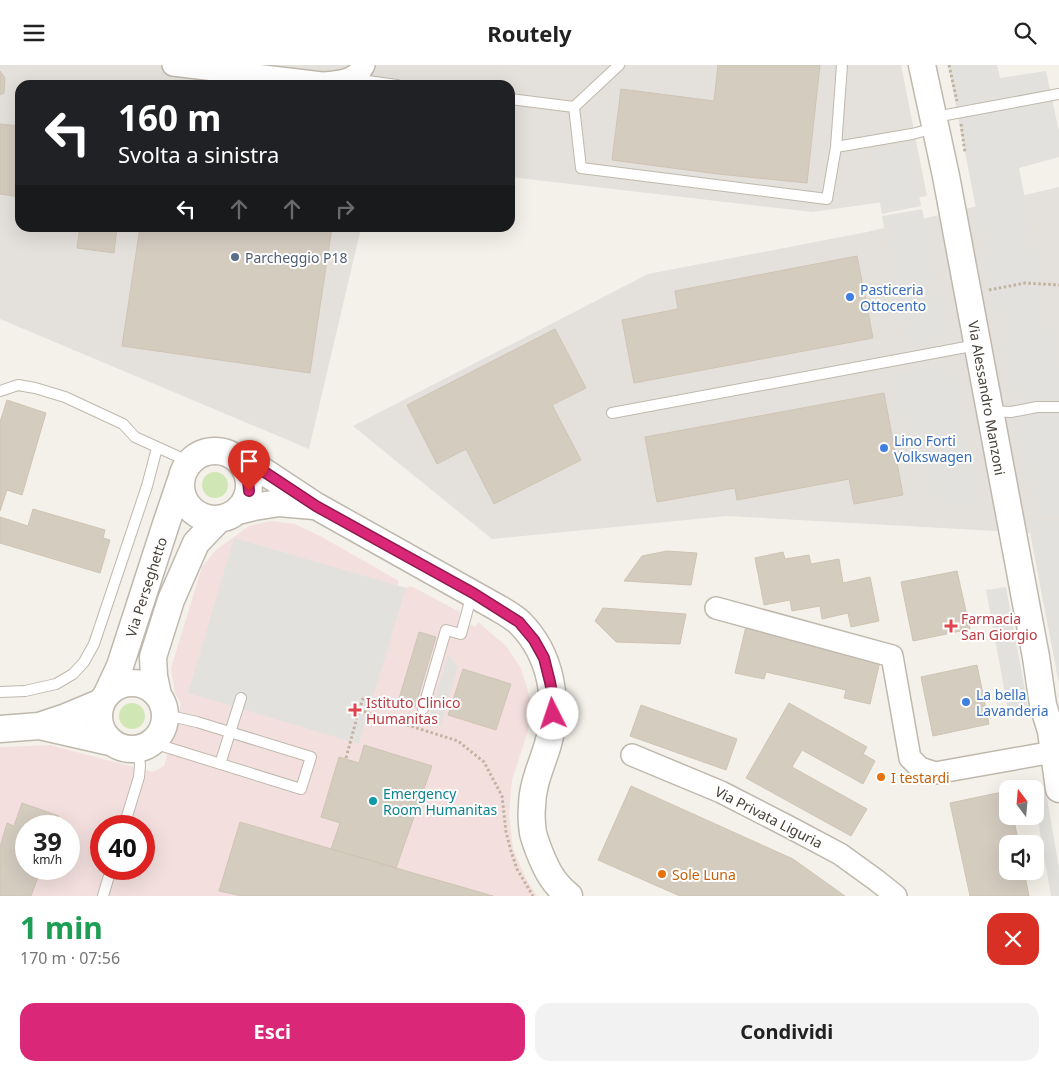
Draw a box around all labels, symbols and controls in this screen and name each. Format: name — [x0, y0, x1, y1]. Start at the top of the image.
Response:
text: Routely — [487, 18, 572, 48]
icon: menu — [20, 19, 48, 47]
icon: search — [1011, 19, 1039, 47]
text: 160 m — [118, 94, 221, 141]
icon: left — [35, 100, 100, 165]
text: Svolta a sinistra — [118, 139, 279, 169]
icon: left — [172, 195, 200, 223]
icon: ahead — [225, 195, 253, 223]
icon: ahead — [278, 195, 306, 223]
icon: right — [331, 195, 359, 223]
place label: Parcheggio P18 — [245, 248, 348, 267]
marker: Parcheggio P18 — [229, 251, 241, 263]
place label: Pasticeria Ottocento — [860, 280, 926, 315]
marker: Pasticeria Ottocento — [844, 291, 856, 303]
street label: Via Alessandro Manzoni — [964, 319, 1010, 477]
place label: Lino Forti Volkswagen — [894, 431, 972, 466]
pin — [228, 440, 270, 491]
marker: Lino Forti Volkswagen — [878, 442, 890, 454]
icon: arrive — [235, 447, 263, 475]
street label: Via Perseghetto — [121, 535, 171, 639]
place label: Farmacia San Giorgio — [961, 609, 1037, 644]
marker: Farmacia San Giorgio — [945, 620, 957, 632]
place label: La bella Lavanderia — [976, 685, 1049, 720]
position arrow — [526, 687, 578, 739]
place label: Istituto Clinico Humanitas — [366, 693, 461, 728]
marker: La bella Lavanderia — [960, 696, 972, 708]
marker: Istituto Clinico Humanitas — [348, 703, 362, 717]
place label: I testardi — [891, 768, 950, 787]
marker: I testardi — [875, 771, 887, 783]
north arrow — [999, 780, 1044, 825]
map controls — [999, 780, 1044, 880]
street label: Via Privata Liguria — [712, 782, 826, 852]
place label: Emergency Room Humanitas — [383, 784, 498, 819]
marker: Emergency Room Humanitas — [367, 795, 379, 807]
speed limit sign: 40 — [90, 815, 155, 880]
text: 39 — [33, 824, 62, 858]
button: sound — [999, 835, 1044, 880]
text: km/h — [33, 851, 62, 868]
place label: Sole Luna — [672, 865, 736, 884]
marker: Sole Luna — [656, 868, 668, 880]
text: 1 min — [20, 907, 103, 948]
button: close — [987, 913, 1039, 965]
text: 170 m · 07:56 — [20, 947, 120, 969]
button: Esci — [20, 1003, 525, 1061]
button: Condividi — [535, 1003, 1039, 1061]

